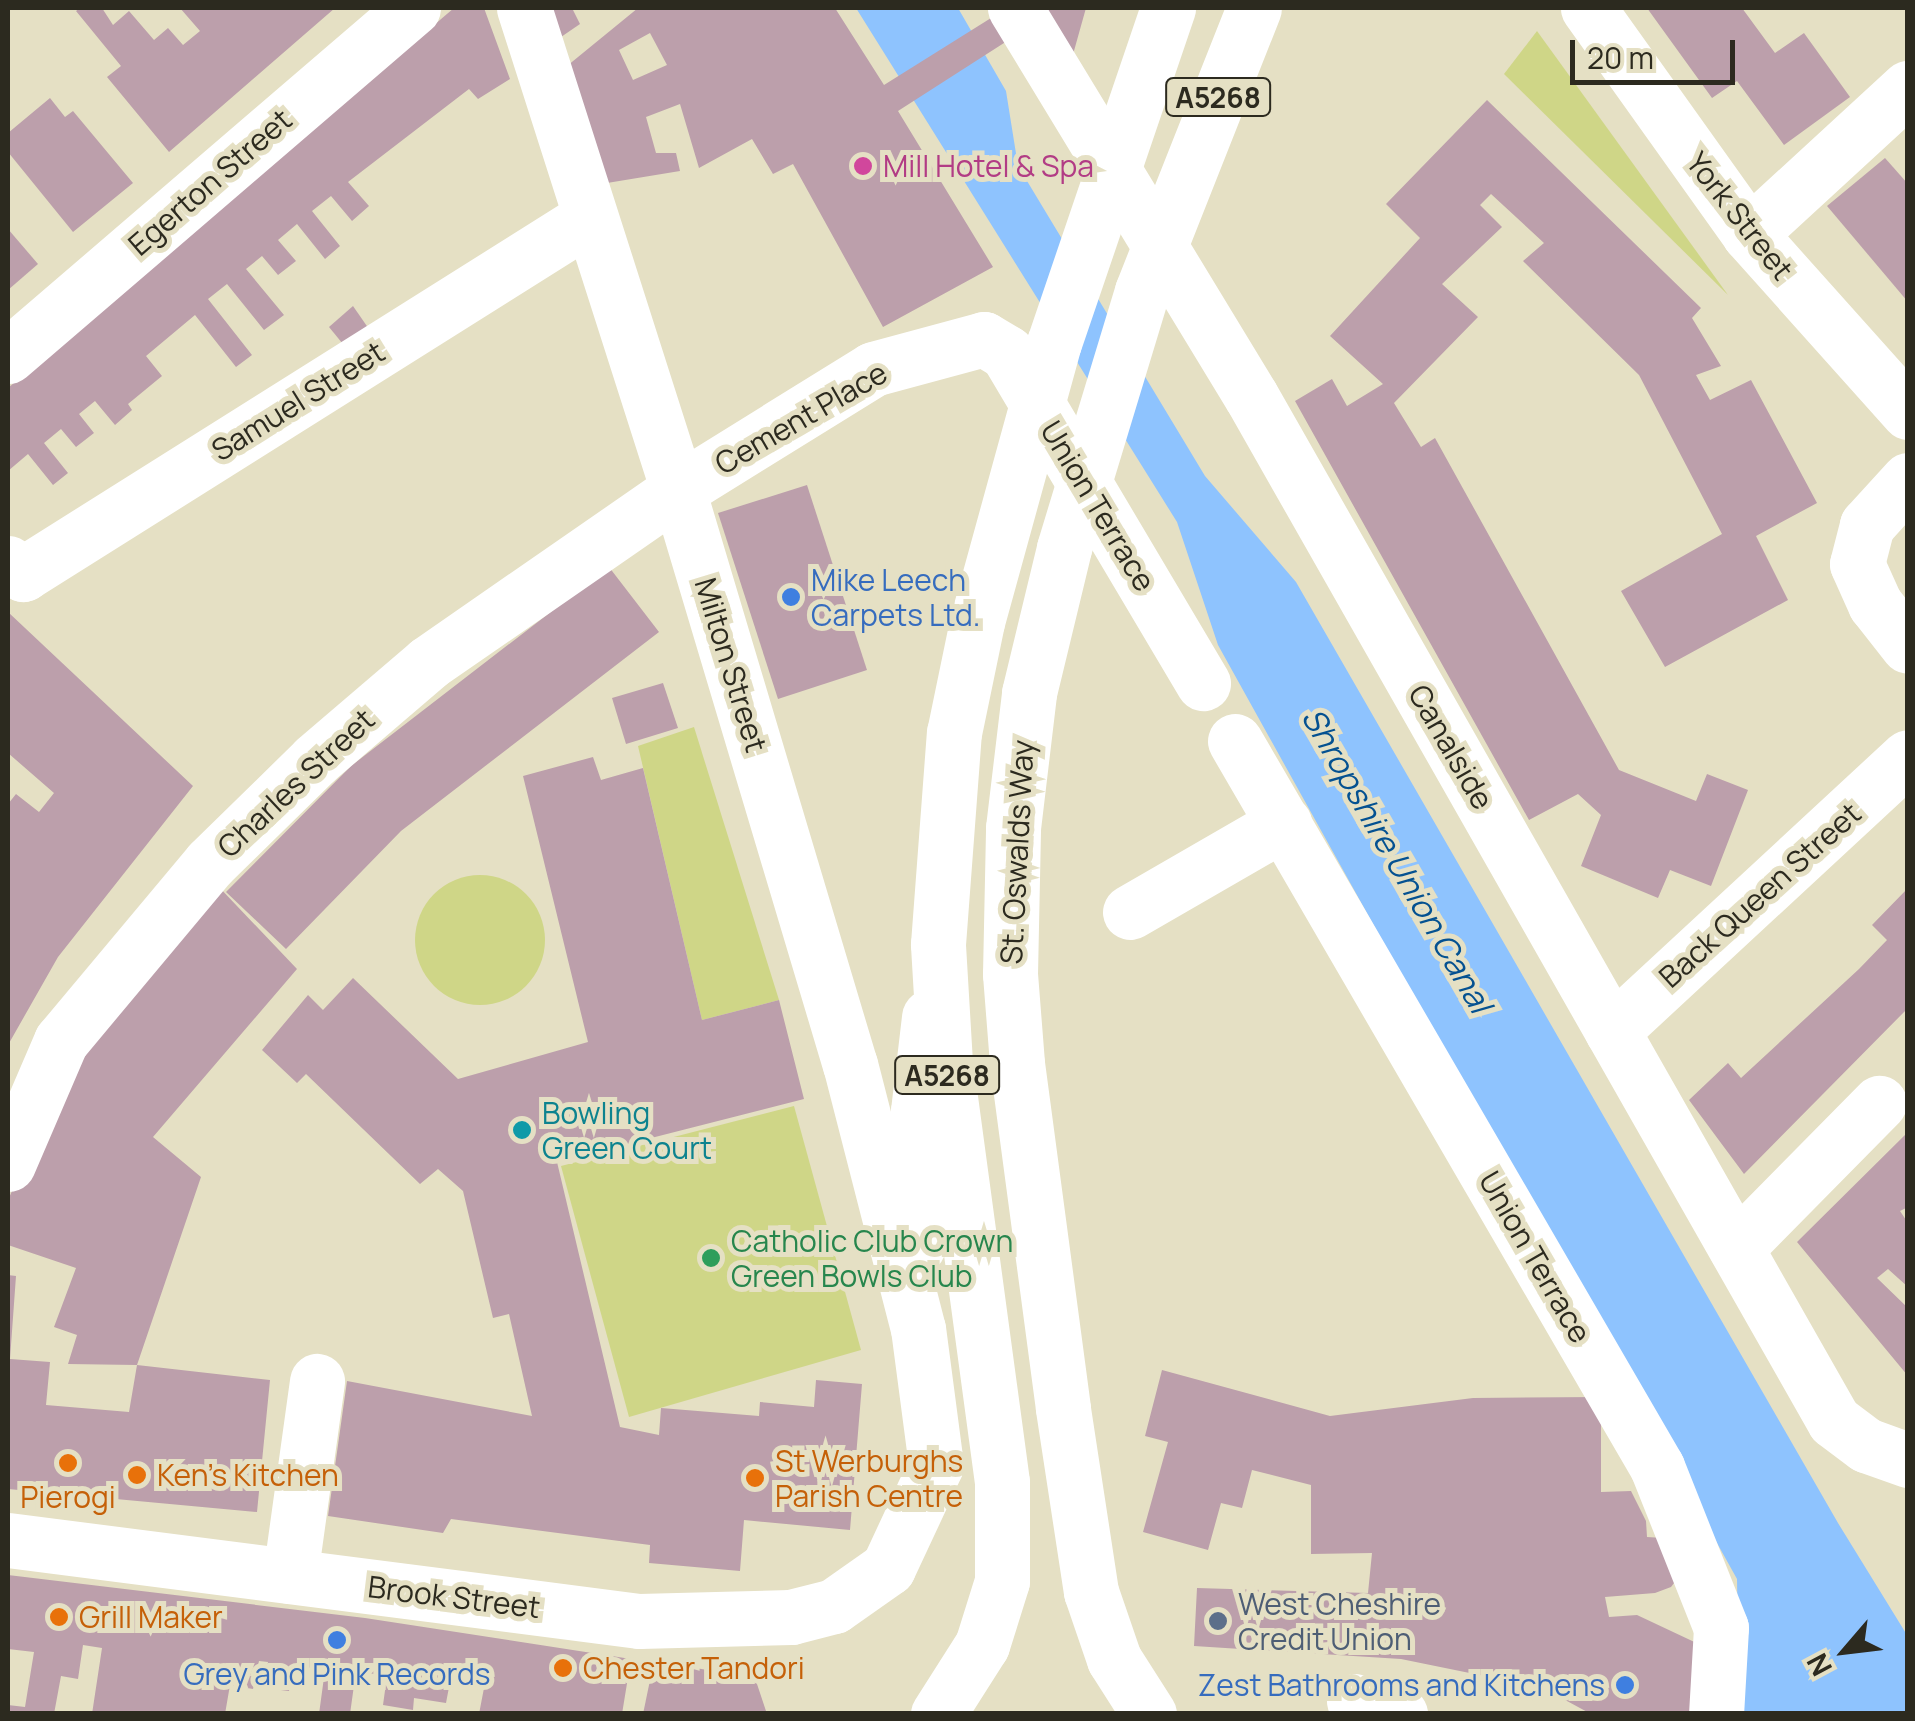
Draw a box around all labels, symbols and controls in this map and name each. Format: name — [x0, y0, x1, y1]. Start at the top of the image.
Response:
scale bar — [1575, 20, 1740, 82]
text: 20 m — [1587, 37, 1654, 78]
road number: A5268 — [1163, 74, 1273, 120]
street label: Egerton Street — [121, 101, 299, 263]
street label: York Street — [1679, 145, 1801, 287]
place label: Mill Hotel & Spa — [883, 148, 1094, 184]
marker: Mill Hotel & Spa — [852, 155, 874, 177]
street label: Samuel Street — [205, 334, 391, 468]
street label: Cement Place — [709, 354, 893, 482]
street label: Union Terrace — [1033, 414, 1163, 598]
place label: Mike Leech Carpets Ltd. — [811, 562, 980, 632]
street label: Milton Street — [687, 574, 775, 756]
marker: Mike Leech Carpets Ltd. — [780, 586, 802, 608]
street label: Canalside — [1401, 678, 1501, 816]
street label: Charles Street — [210, 701, 382, 865]
water label: Shropshire Union Canal — [1294, 701, 1500, 1019]
street label: St. Oswalds Way — [993, 739, 1041, 965]
street label: Back Queen Street — [1652, 795, 1868, 995]
road number: A5268 — [892, 1052, 1002, 1098]
place label: Bowling Green Court — [542, 1095, 712, 1166]
marker: Bowling Green Court — [511, 1119, 533, 1141]
street label: Union Terrace — [1471, 1165, 1599, 1349]
place label: Catholic Club Crown Green Bowls Club — [731, 1223, 1013, 1294]
marker: Catholic Club Crown Green Bowls Club — [700, 1247, 722, 1269]
place label: St Werburghs Parish Centre — [775, 1443, 963, 1514]
marker: Pierogi — [57, 1452, 79, 1474]
place label: Ken's Kitchen — [157, 1457, 339, 1493]
marker: Ken's Kitchen — [126, 1464, 148, 1486]
marker: St Werburghs Parish Centre — [744, 1467, 766, 1489]
place label: Pierogi — [20, 1479, 116, 1515]
street label: Brook Street — [366, 1569, 542, 1625]
place label: West Cheshire Credit Union — [1238, 1586, 1441, 1656]
place label: Grill Maker — [79, 1599, 223, 1635]
north arrow — [1795, 1601, 1895, 1701]
marker: Grill Maker — [48, 1606, 70, 1628]
marker: West Cheshire Credit Union — [1207, 1610, 1229, 1632]
marker: Grey and Pink Records — [326, 1629, 348, 1651]
text: N — [1797, 1647, 1840, 1683]
place label: Chester Tandori — [583, 1650, 805, 1686]
place label: Grey and Pink Records — [183, 1656, 491, 1692]
marker: Chester Tandori — [552, 1657, 574, 1679]
place label: Zest Bathrooms and Kitchens — [1198, 1667, 1605, 1703]
marker: Zest Bathrooms and Kitchens — [1614, 1674, 1636, 1696]

